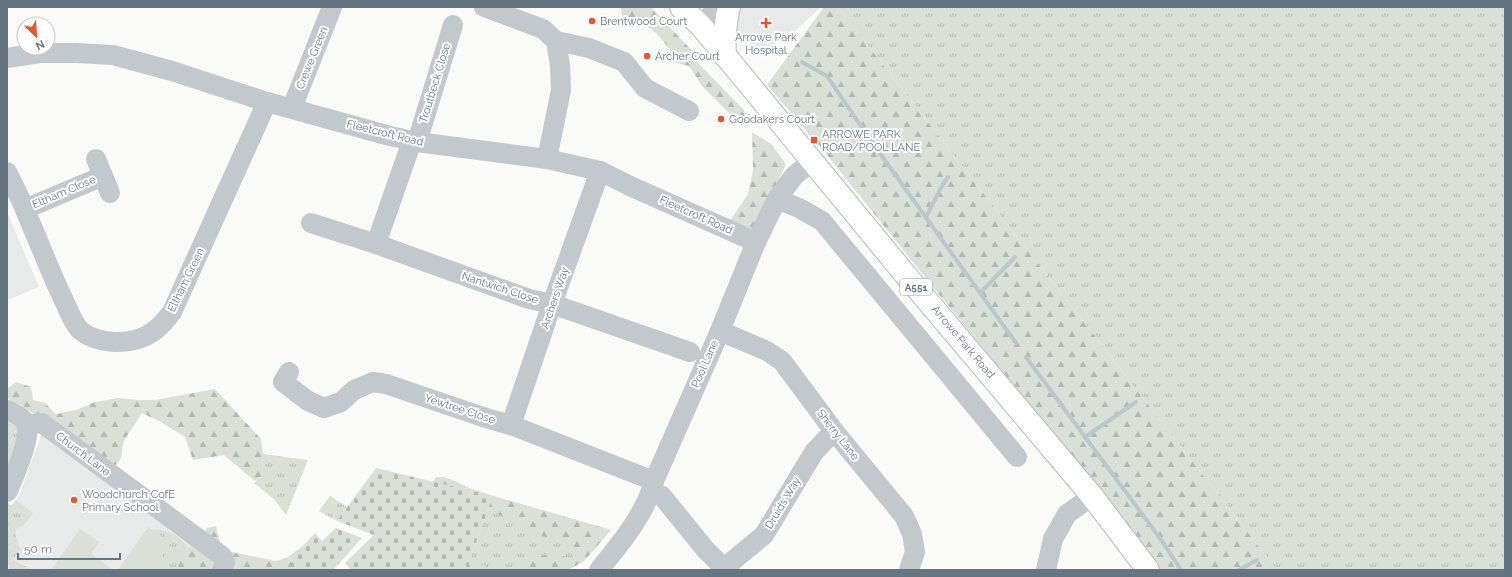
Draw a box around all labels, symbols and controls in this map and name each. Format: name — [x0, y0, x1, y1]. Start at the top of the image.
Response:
place label: Brentwood Court — [600, 15, 687, 28]
north arrow — [16, 16, 56, 56]
marker: Brentwood Court — [587, 16, 597, 26]
marker: Arrowe Park Hospital — [760, 17, 772, 29]
street label: Crewe Green — [294, 25, 330, 91]
place label: Arrowe Park Hospital — [735, 31, 797, 57]
text: N — [33, 37, 47, 52]
street label: Troutbeck Close — [417, 41, 453, 125]
place label: Archer Court — [655, 50, 720, 63]
marker: Archer Court — [642, 51, 652, 61]
place label: Goodakers Court — [729, 113, 815, 126]
marker: Goodakers Court — [716, 114, 726, 124]
street label: Fleetcroft Road — [345, 117, 425, 149]
place label: ARROWE PARK ROAD/POOL LANE — [822, 128, 920, 154]
marker: ARROWE PARK ROAD/POOL LANE — [809, 135, 819, 145]
street label: Eltham Close — [30, 173, 98, 211]
street label: Fleetcroft Road — [657, 193, 735, 237]
street label: Eltham Green — [165, 246, 207, 314]
street label: Archers Way — [538, 265, 572, 331]
street label: Nantwich Close — [460, 269, 541, 307]
road number: A551 — [900, 279, 932, 295]
street label: Arrowe Park Road — [929, 303, 997, 381]
street label: Pool Lane — [689, 338, 721, 390]
street label: Yewtree Close — [423, 391, 497, 427]
street label: Sherry Lane — [814, 407, 862, 463]
street label: Church Lane — [53, 429, 113, 479]
street label: Druids Way — [763, 475, 804, 531]
place label: Woodchurch CofE Primary School — [82, 488, 175, 514]
marker: Woodchurch CofE Primary School — [69, 495, 79, 505]
scale bar — [18, 535, 120, 561]
text: 50 m — [24, 542, 52, 556]

